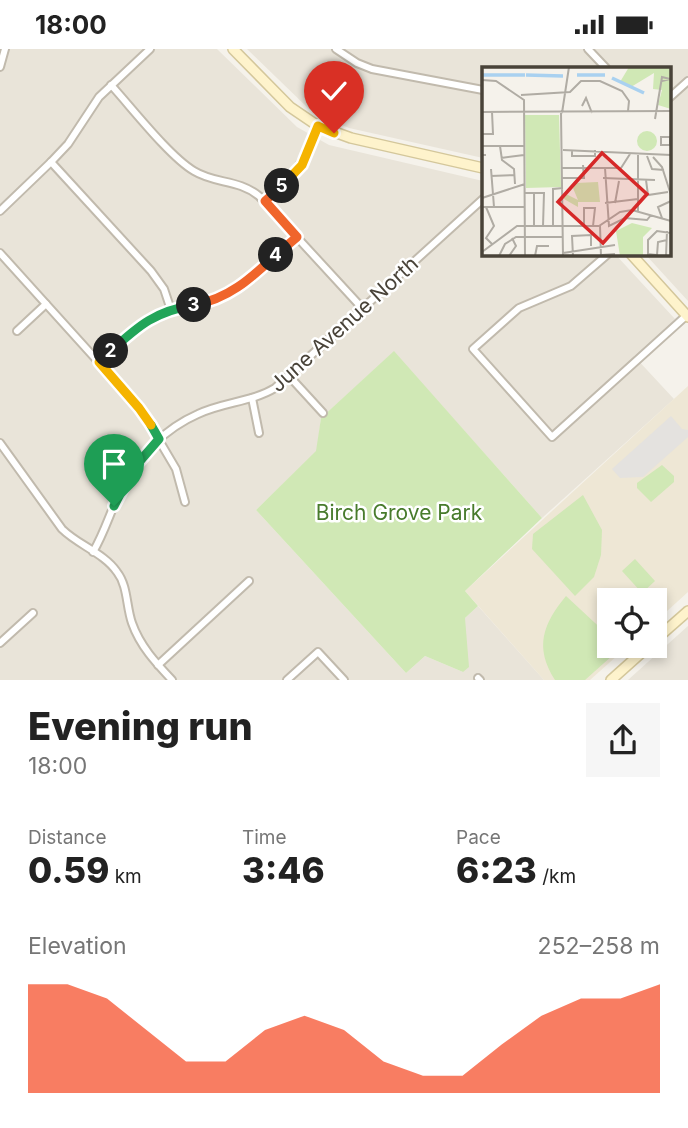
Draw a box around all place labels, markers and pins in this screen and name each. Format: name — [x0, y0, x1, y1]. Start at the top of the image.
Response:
pin — [304, 61, 364, 133]
pin: 5 — [264, 169, 300, 203]
pin: 4 — [258, 237, 294, 273]
pin: 3 — [176, 287, 212, 323]
pin: 2 — [94, 333, 128, 369]
pin — [84, 434, 144, 506]

